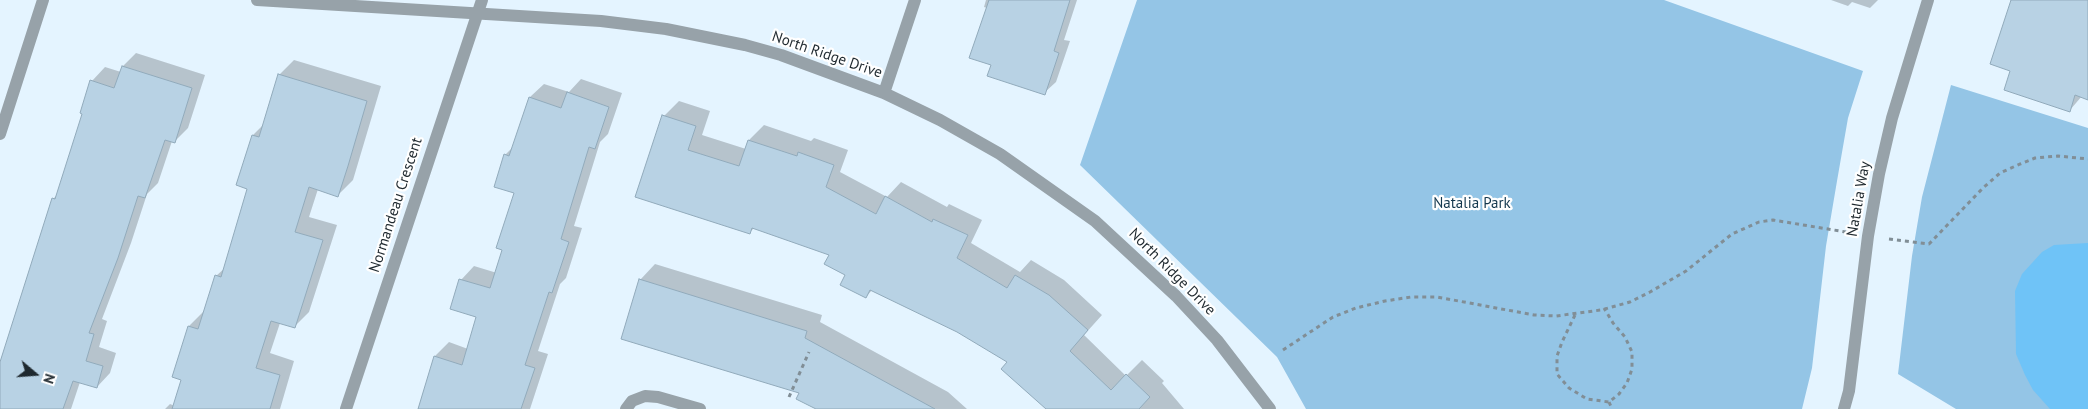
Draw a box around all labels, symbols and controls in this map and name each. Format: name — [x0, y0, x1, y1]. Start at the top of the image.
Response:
street label: North Ridge Drive — [770, 28, 884, 82]
street label: Normandeau Crescent — [366, 135, 426, 275]
street label: Natalia Way — [1844, 160, 1874, 238]
park label: Natalia Park — [1433, 195, 1511, 213]
street label: North Ridge Drive — [1125, 225, 1219, 319]
north arrow — [10, 349, 60, 399]
text: N — [39, 371, 59, 386]

